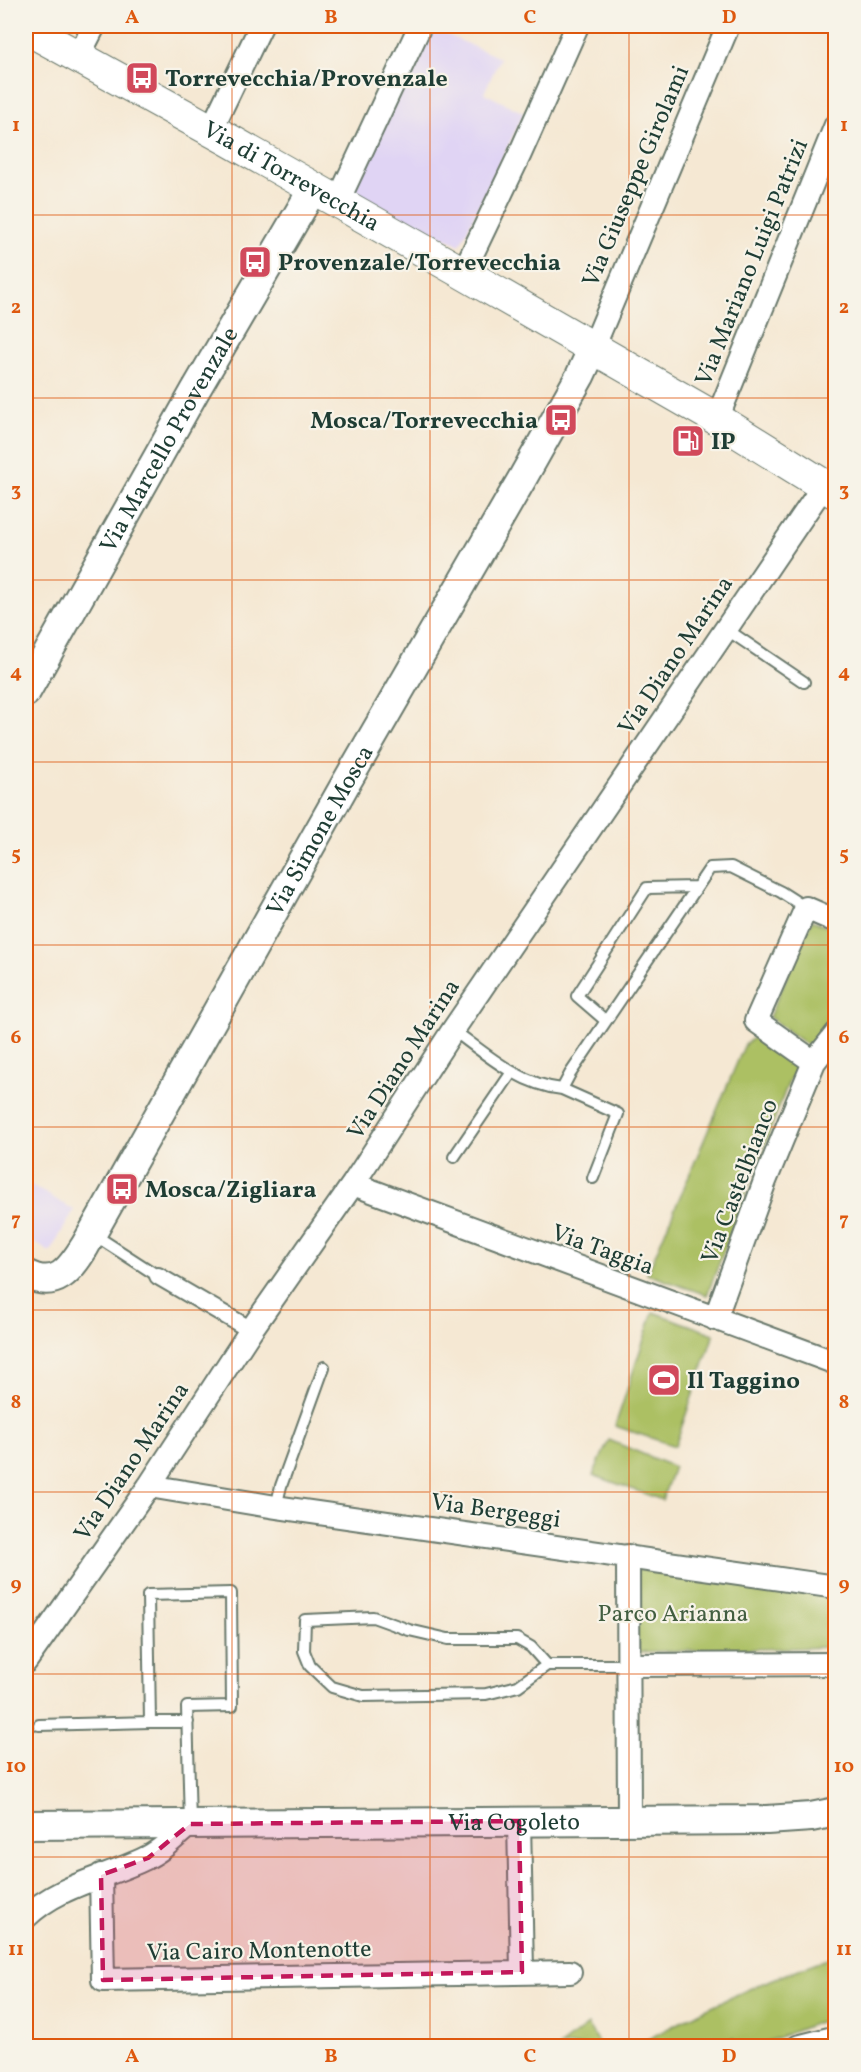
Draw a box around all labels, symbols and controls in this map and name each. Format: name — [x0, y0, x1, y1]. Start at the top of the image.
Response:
text: A — [125, 4, 139, 32]
text: B — [324, 4, 338, 32]
text: C — [524, 4, 537, 32]
text: D — [722, 4, 736, 32]
bus stop icon: Torrevecchia/Provenzale — [124, 60, 160, 96]
street label: Via Giuseppe Girolami — [575, 61, 699, 293]
place label: Torrevecchia/Provenzale — [165, 63, 448, 97]
text: 1 — [12, 112, 20, 140]
text: 1 — [840, 112, 848, 140]
street label: Via di Torrevecchia — [196, 114, 386, 241]
street label: Via Mariano Luigi Patrizi — [688, 134, 818, 391]
bus stop icon: Provenzale/Torrevecchia — [237, 244, 273, 280]
place label: Provenzale/Torrevecchia — [278, 247, 561, 281]
text: 2 — [11, 294, 21, 322]
text: 2 — [839, 294, 849, 322]
street label: Via Marcello Provenzale — [92, 321, 248, 560]
bus stop icon: Mosca/Torrevecchia — [543, 402, 579, 438]
place label: Mosca/Torrevecchia — [310, 405, 538, 439]
fuel station icon: IP — [670, 423, 706, 459]
place label: IP — [711, 426, 736, 460]
text: 3 — [11, 477, 21, 505]
text: 3 — [839, 477, 849, 505]
street label: Via Diano Marina — [611, 570, 743, 743]
text: 4 — [10, 659, 22, 687]
text: 4 — [838, 659, 850, 687]
street label: Via Simone Mosca — [259, 739, 383, 923]
text: 5 — [11, 841, 21, 869]
text: 5 — [839, 841, 849, 869]
street label: Via Diano Marina — [340, 973, 470, 1147]
text: 6 — [11, 1024, 22, 1052]
text: 6 — [839, 1024, 850, 1052]
street label: Via Castelbianco — [694, 1094, 788, 1269]
bus stop icon: Mosca/Zigliara — [104, 1171, 140, 1207]
place label: Mosca/Zigliara — [145, 1174, 317, 1208]
text: 7 — [11, 1206, 21, 1234]
text: 7 — [839, 1206, 849, 1234]
street label: Via Taggia — [546, 1217, 658, 1285]
sports icon: Il Taggino — [646, 1362, 682, 1398]
place label: Il Taggino — [687, 1365, 800, 1399]
street label: Via Diano Marina — [67, 1376, 199, 1549]
text: 8 — [11, 1389, 21, 1417]
text: 8 — [839, 1389, 849, 1417]
street label: Via Bergeggi — [428, 1486, 563, 1538]
text: 9 — [10, 1571, 22, 1599]
text: 9 — [838, 1571, 850, 1599]
park label: Parco Arianna — [598, 1598, 748, 1632]
text: 10 — [6, 1753, 26, 1781]
text: 10 — [834, 1753, 854, 1781]
street label: Via Cogoleto — [448, 1806, 580, 1841]
street label: Via Cairo Montenotte — [146, 1933, 372, 1971]
text: 11 — [8, 1936, 24, 1964]
text: 11 — [836, 1936, 852, 1964]
text: A — [125, 2043, 139, 2071]
text: B — [324, 2043, 338, 2071]
text: C — [524, 2043, 537, 2071]
text: D — [722, 2043, 736, 2071]

